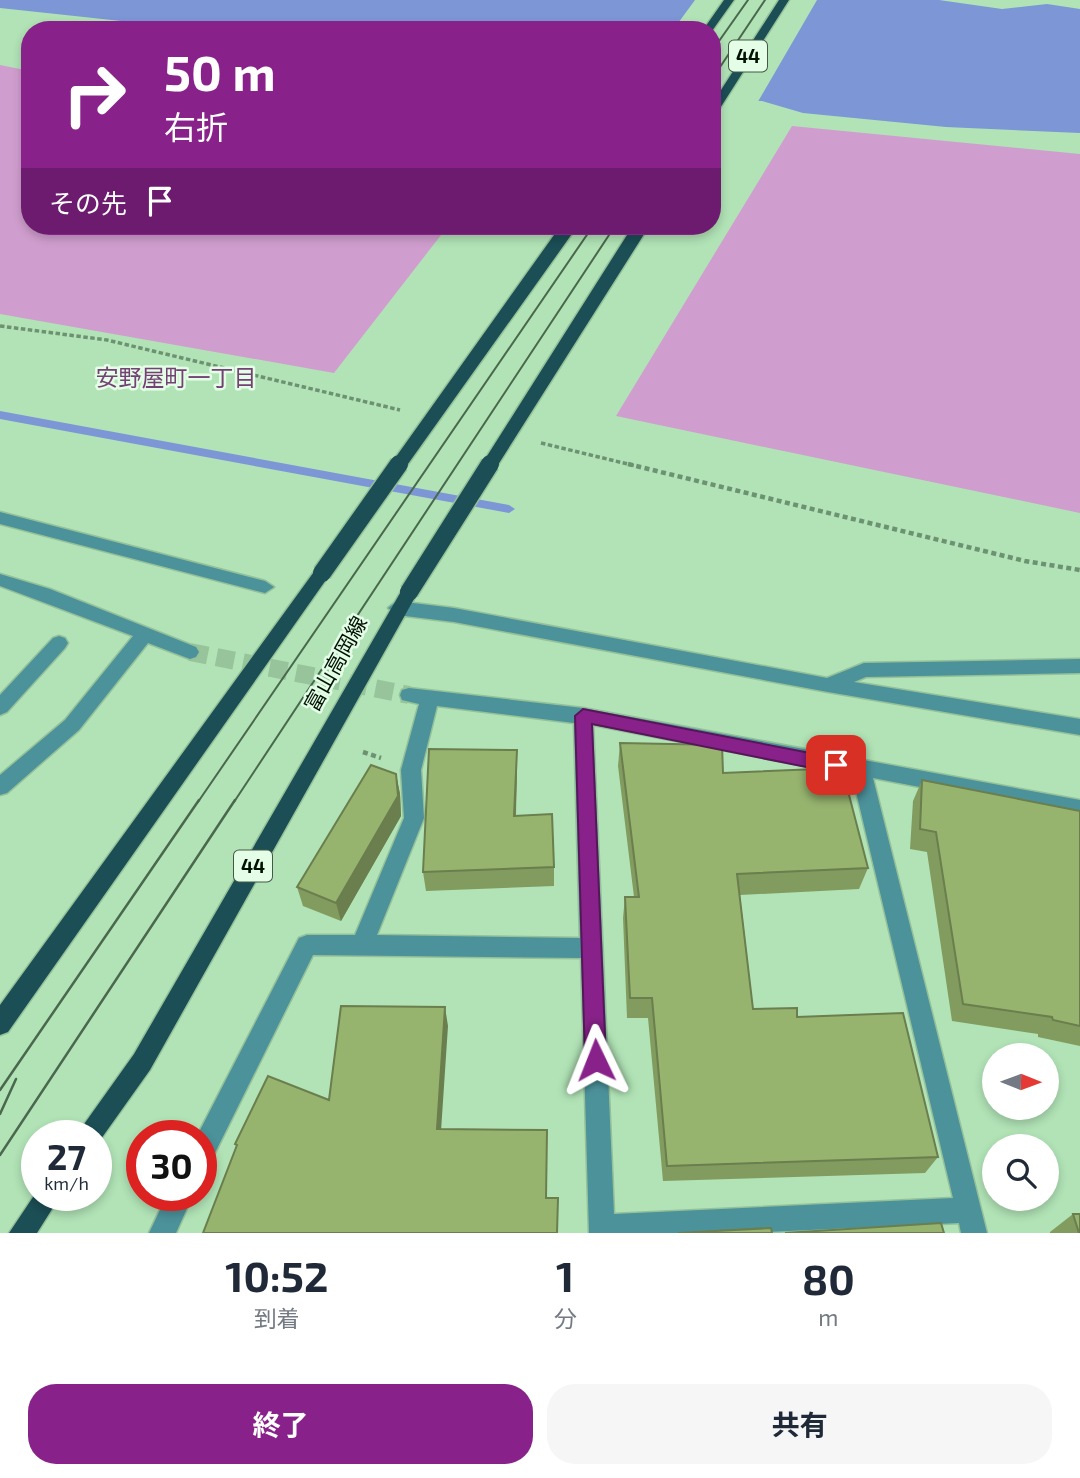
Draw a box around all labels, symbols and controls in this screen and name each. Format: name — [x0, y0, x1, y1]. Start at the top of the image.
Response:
road number: 44 — [729, 40, 767, 72]
text: 50 m — [164, 42, 276, 101]
icon: right — [49, 49, 140, 140]
text: 右折 — [164, 107, 228, 145]
icon: arrive — [141, 182, 179, 220]
text: その先 — [49, 187, 127, 218]
district label: 安野屋町一丁目 — [96, 363, 257, 391]
street label: 富山高岡線 — [298, 611, 371, 715]
pin — [806, 735, 866, 795]
icon: arrive — [817, 746, 855, 784]
road number: 44 — [234, 850, 272, 881]
position arrow — [559, 1023, 633, 1097]
north arrow — [982, 1043, 1059, 1120]
map controls — [982, 1043, 1059, 1211]
speed limit sign: 30 — [126, 1120, 217, 1211]
button: search — [982, 1134, 1059, 1211]
text: 27 — [47, 1135, 86, 1177]
text: km/h — [44, 1172, 89, 1194]
text: 10:52 — [225, 1250, 328, 1300]
text: 1 — [556, 1250, 574, 1300]
text: 80 — [802, 1253, 855, 1303]
text: m — [818, 1303, 838, 1331]
text: 到着 — [254, 1304, 300, 1332]
text: 分 — [554, 1304, 577, 1332]
button: 終了 — [28, 1384, 533, 1464]
button: 共有 — [547, 1384, 1052, 1464]

